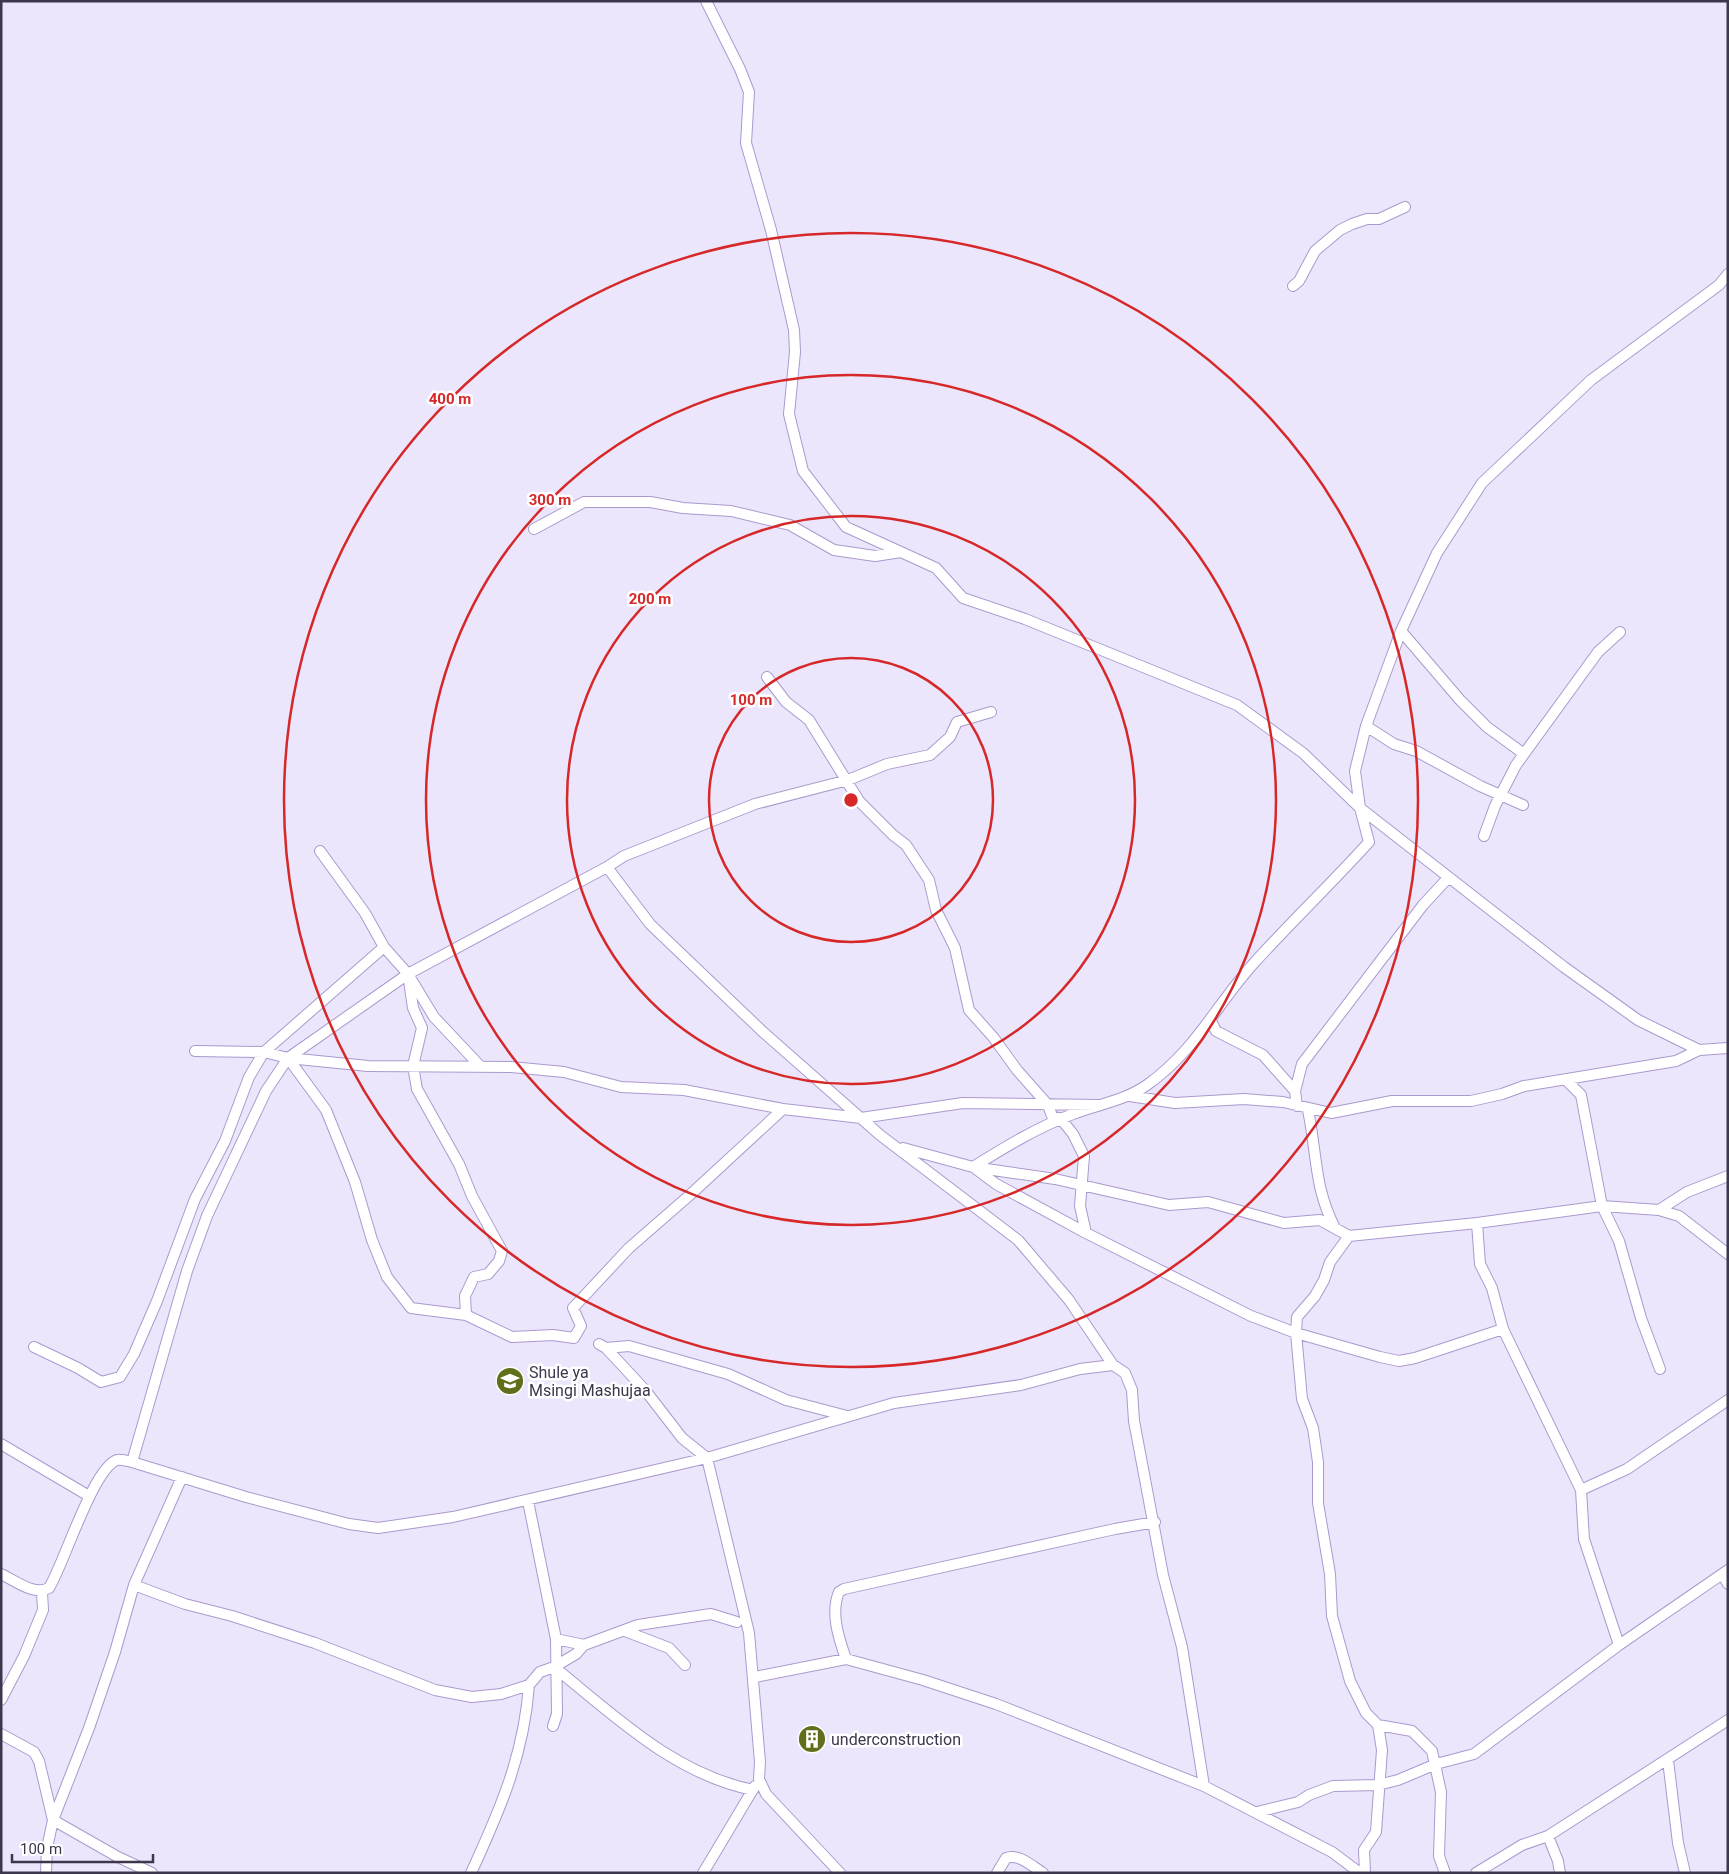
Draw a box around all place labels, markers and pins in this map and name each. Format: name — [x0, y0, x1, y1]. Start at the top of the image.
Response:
centre of rings — [842, 791, 860, 809]
place label: Shule ya Msingi Mashujaa — [529, 1363, 651, 1400]
school or university icon: Shule ya Msingi Mashujaa — [495, 1366, 525, 1396]
building icon: underconstruction — [797, 1724, 827, 1754]
place label: underconstruction — [831, 1730, 961, 1749]

